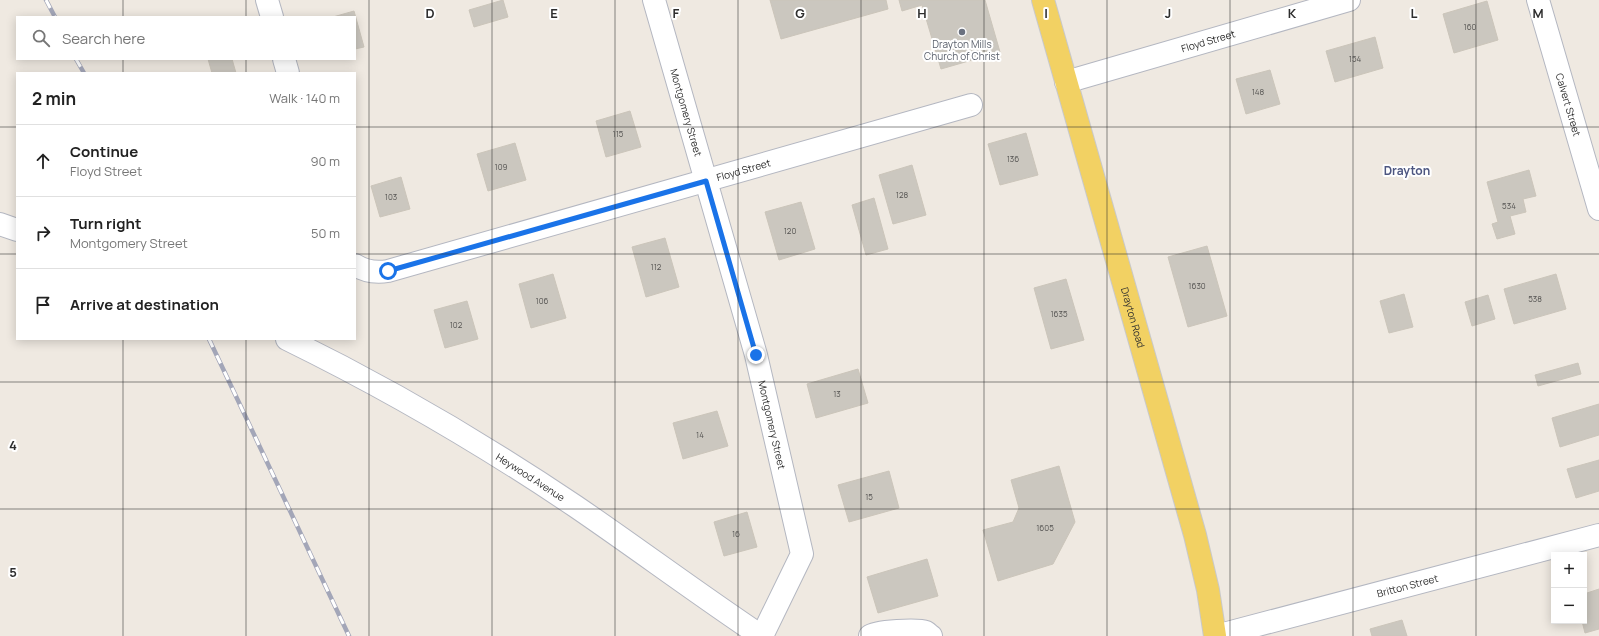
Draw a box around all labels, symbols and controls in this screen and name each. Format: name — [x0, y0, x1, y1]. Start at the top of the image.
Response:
text: D — [425, 4, 435, 22]
text: E — [550, 4, 558, 22]
text: F — [673, 4, 680, 22]
text: G — [795, 4, 805, 22]
text: H — [917, 4, 927, 22]
text: I — [1044, 4, 1048, 22]
text: J — [1165, 4, 1171, 22]
text: K — [1288, 4, 1297, 22]
text: L — [1411, 4, 1418, 22]
text: M — [1532, 4, 1544, 22]
search box — [16, 16, 356, 60]
house number: 160 — [1464, 21, 1477, 32]
street label: Floyd Street — [1180, 26, 1237, 55]
icon: search — [30, 27, 52, 49]
marker: Drayton Mills Church of Christ — [957, 27, 967, 37]
text: Search here — [62, 28, 145, 49]
place label: Drayton Mills Church of Christ — [924, 37, 1000, 63]
house number: 154 — [1349, 53, 1362, 64]
street label: Montgomery Street — [667, 67, 706, 158]
street label: Calvert Street — [1553, 72, 1584, 138]
house number: 148 — [1252, 86, 1265, 97]
text: 2 min — [32, 87, 76, 110]
text: Walk · 140 m — [269, 89, 340, 107]
house number: 115 — [613, 128, 624, 139]
text: Continue — [70, 141, 138, 162]
icon: ahead — [32, 150, 54, 172]
text: 90 m — [310, 152, 340, 170]
house number: 136 — [1007, 153, 1019, 164]
street label: Floyd Street — [715, 155, 772, 184]
house number: 109 — [495, 161, 508, 172]
text: Floyd Street — [70, 162, 142, 180]
district label: Drayton — [1384, 162, 1430, 179]
house number: 128 — [896, 189, 909, 200]
house number: 103 — [385, 191, 397, 202]
house number: 534 — [1502, 200, 1516, 211]
text: Turn right — [70, 213, 141, 234]
icon: right — [32, 222, 54, 244]
text: 50 m — [311, 224, 340, 242]
house number: 120 — [784, 225, 796, 236]
text: Montgomery Street — [70, 234, 188, 252]
house number: 112 — [651, 261, 662, 272]
route start — [379, 262, 397, 280]
house number: 1630 — [1188, 280, 1206, 291]
street label: Drayton Road — [1118, 285, 1148, 349]
house number: 538 — [1528, 293, 1542, 304]
icon: arrive — [32, 294, 54, 316]
text: Arrive at destination — [70, 294, 219, 315]
house number: 106 — [536, 295, 549, 306]
house number: 1635 — [1050, 308, 1068, 319]
house number: 102 — [450, 319, 463, 330]
route end — [747, 346, 765, 364]
street label: Montgomery Street — [755, 379, 789, 471]
house number: 13 — [833, 388, 841, 399]
house number: 14 — [696, 429, 704, 440]
text: 4 — [9, 436, 17, 454]
street label: Heywood Avenue — [493, 450, 568, 504]
house number: 15 — [865, 491, 873, 502]
house number: 1605 — [1036, 522, 1054, 533]
house number: 16 — [732, 528, 740, 539]
map controls — [1551, 552, 1587, 624]
button: + — [1551, 552, 1587, 588]
text: 5 — [9, 563, 17, 581]
street label: Britton Street — [1375, 571, 1440, 600]
button: − — [1551, 588, 1587, 624]

